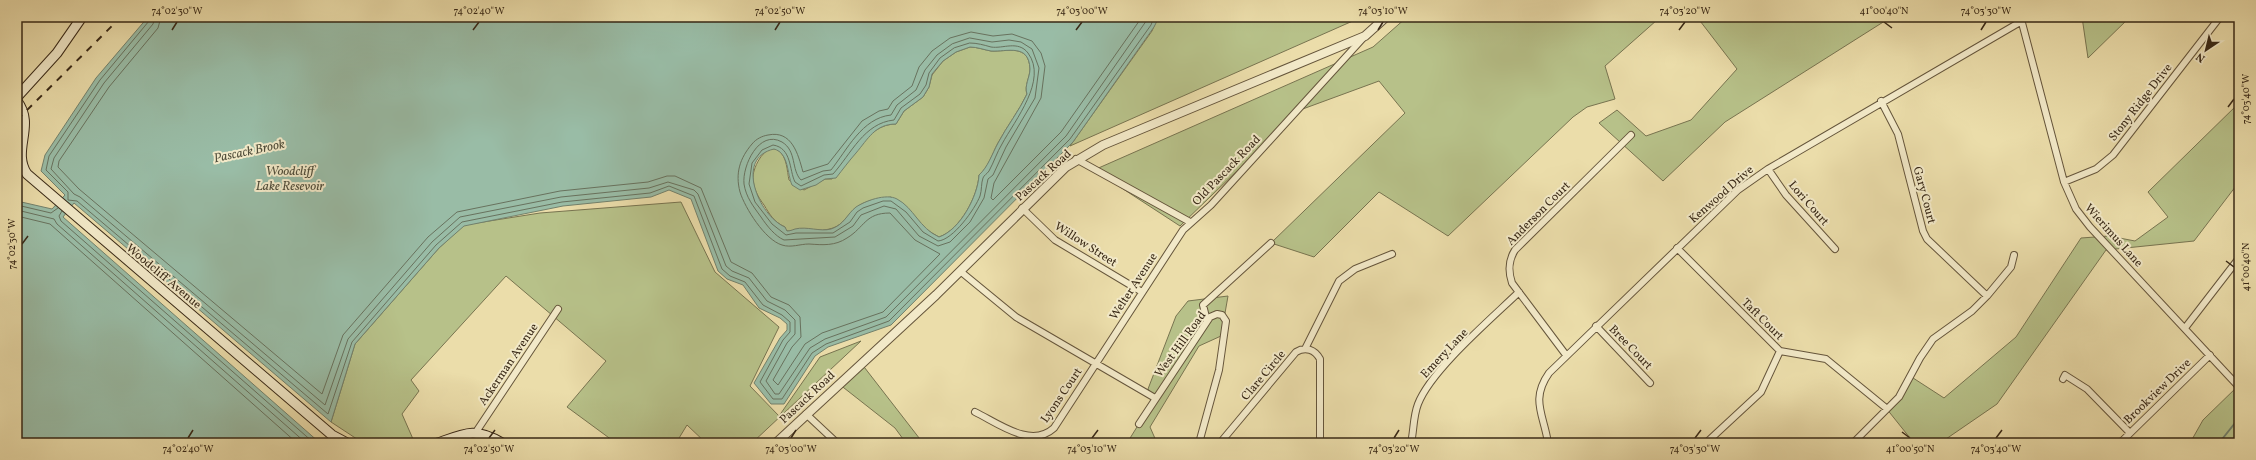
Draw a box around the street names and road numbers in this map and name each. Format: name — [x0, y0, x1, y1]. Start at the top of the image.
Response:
street label: Stony Ridge Drive — [2105, 60, 2176, 145]
street label: Old Pascack Road — [1189, 132, 1265, 209]
street label: Pascack Road — [1012, 146, 1075, 205]
street label: Kenwood Drive — [1686, 162, 1757, 227]
street label: Gary Court — [1909, 165, 1939, 226]
street label: Anderson Court — [1503, 178, 1574, 249]
street label: Lori Court — [1784, 178, 1832, 229]
street label: Wierimus Lane — [2081, 201, 2146, 271]
street label: Willow Street — [1051, 219, 1120, 271]
street label: Woodcliff Avenue — [122, 241, 205, 313]
street label: Welter Avenue — [1106, 250, 1162, 323]
street label: Taft Court — [1738, 295, 1787, 344]
street label: West Hill Road — [1151, 308, 1210, 381]
street label: Ackerman Avenue — [475, 320, 542, 409]
street label: Bree Court — [1605, 322, 1656, 374]
street label: Emery Lane — [1418, 325, 1472, 382]
street label: Clare Circle — [1238, 347, 1290, 404]
street label: Brookview Drive — [2121, 355, 2195, 428]
street label: Lyons Court — [1037, 365, 1086, 426]
street label: Pascack Road — [776, 368, 839, 428]

